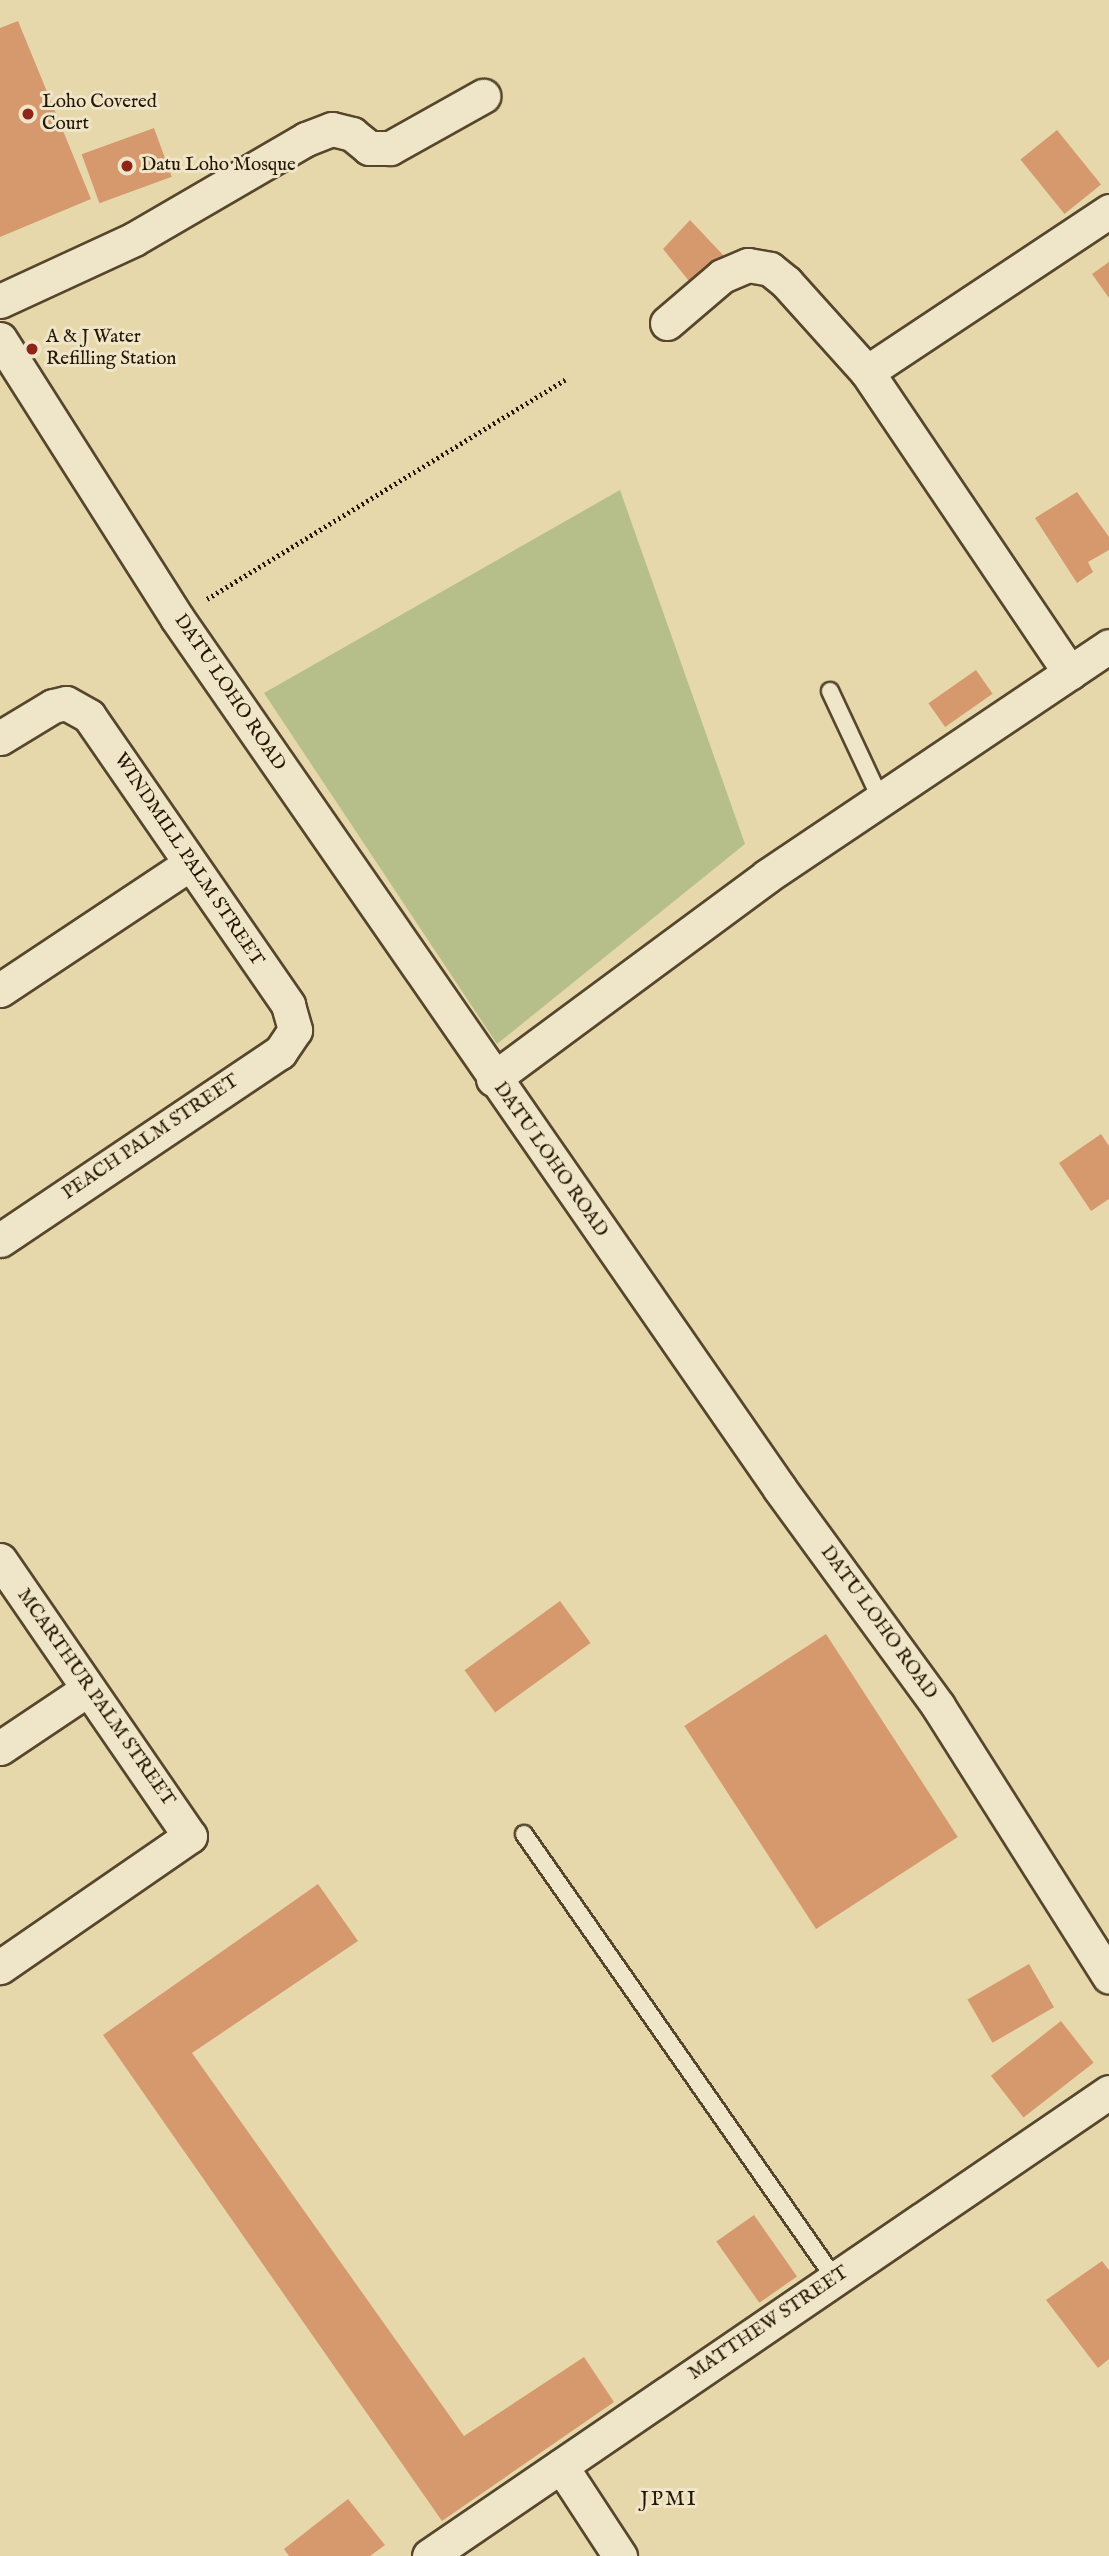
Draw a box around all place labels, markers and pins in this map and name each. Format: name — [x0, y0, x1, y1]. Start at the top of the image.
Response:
place label: Loho Covered Court — [42, 92, 157, 136]
marker: Loho Covered Court — [20, 106, 36, 122]
place label: Datu Loho Mosque — [141, 155, 296, 177]
marker: Datu Loho Mosque — [119, 158, 135, 174]
place label: A & J Water Refilling Station — [46, 327, 176, 371]
marker: A & J Water Refilling Station — [24, 341, 40, 357]

